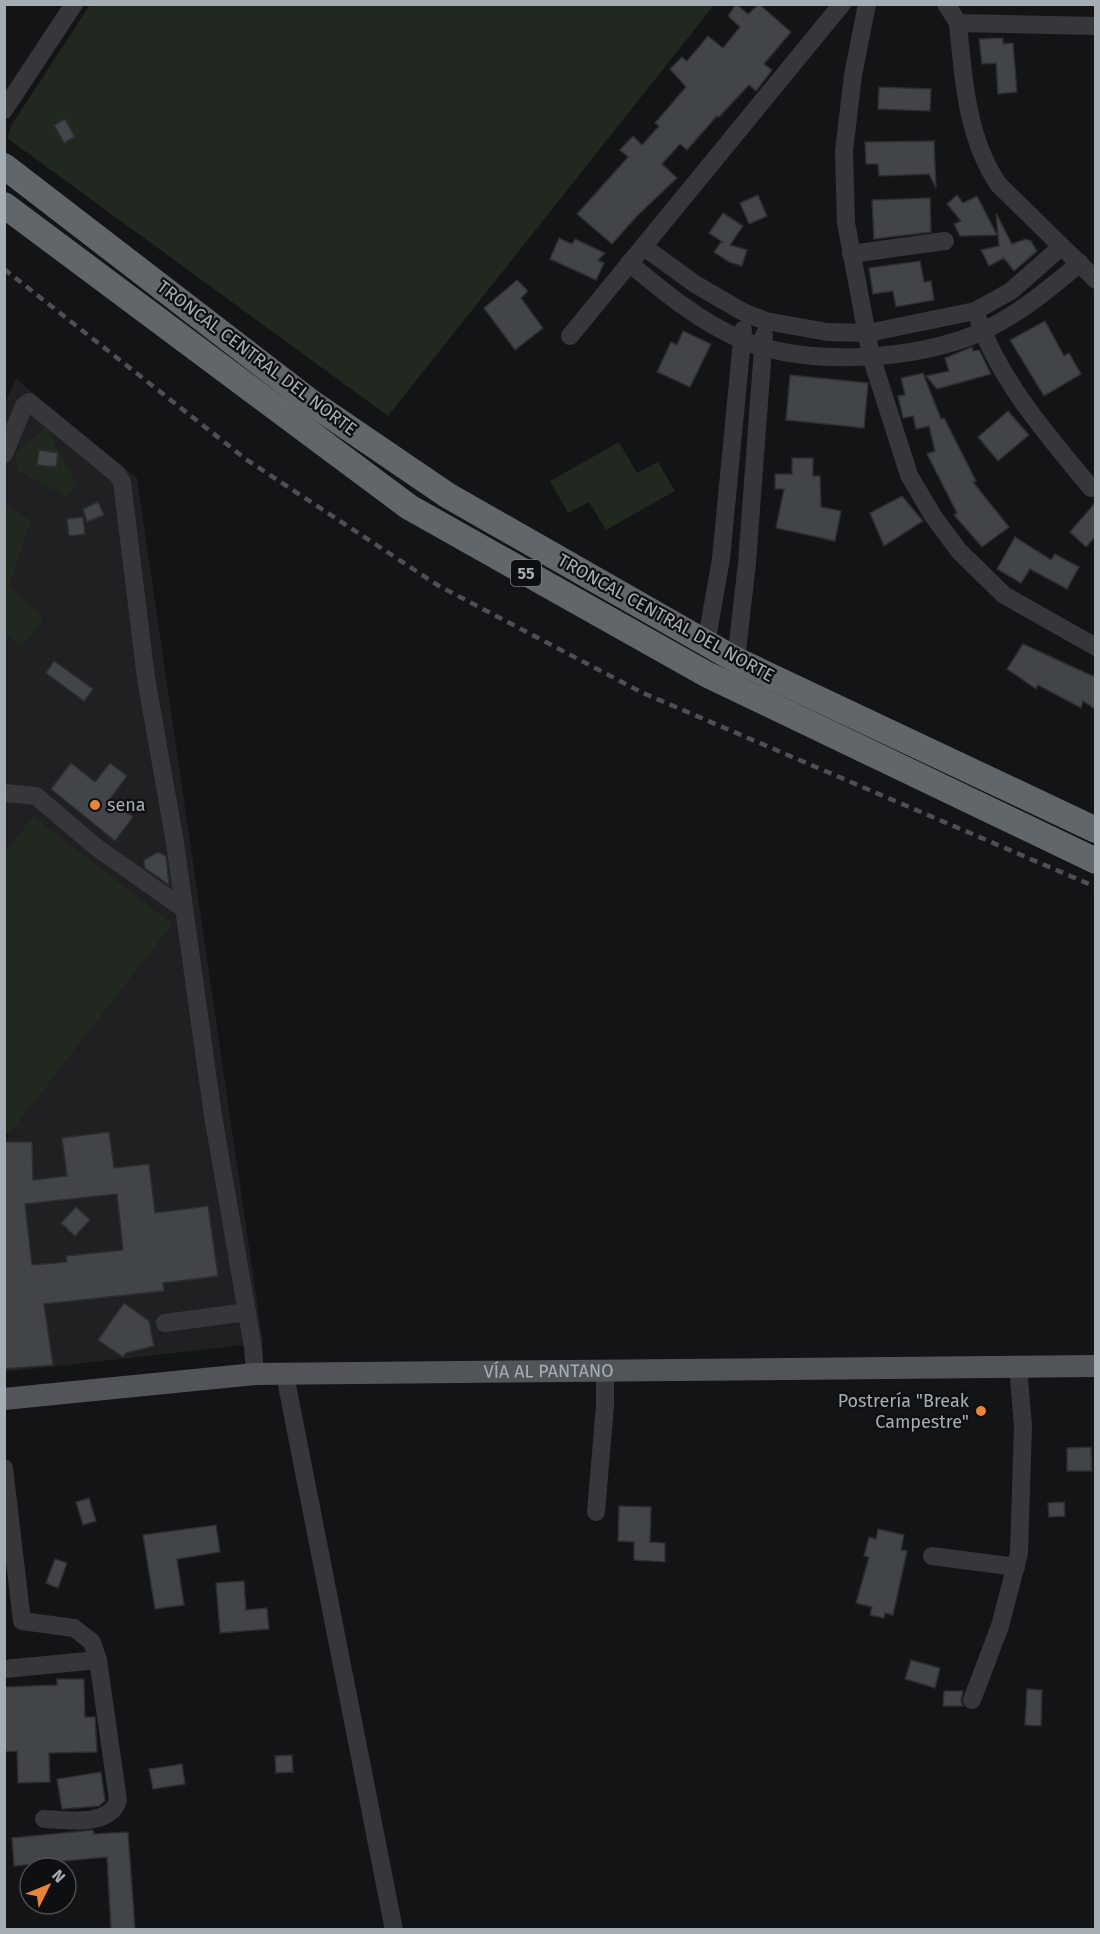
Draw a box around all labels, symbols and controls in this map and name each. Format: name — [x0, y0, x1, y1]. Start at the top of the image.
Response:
street label: TRONCAL CENTRAL DEL NORTE — [153, 276, 361, 440]
street label: TRONCAL CENTRAL DEL NORTE — [554, 549, 778, 687]
road number: 55 — [511, 560, 541, 586]
place label: sena — [107, 794, 146, 816]
marker: sena — [88, 798, 102, 812]
street label: VÍA AL PANTANO — [484, 1360, 614, 1383]
place label: Postrería "Break Campestre" — [838, 1390, 970, 1433]
marker: Postrería "Break Campestre" — [974, 1404, 988, 1418]
north arrow — [18, 1856, 78, 1916]
text: N — [48, 1866, 69, 1886]

